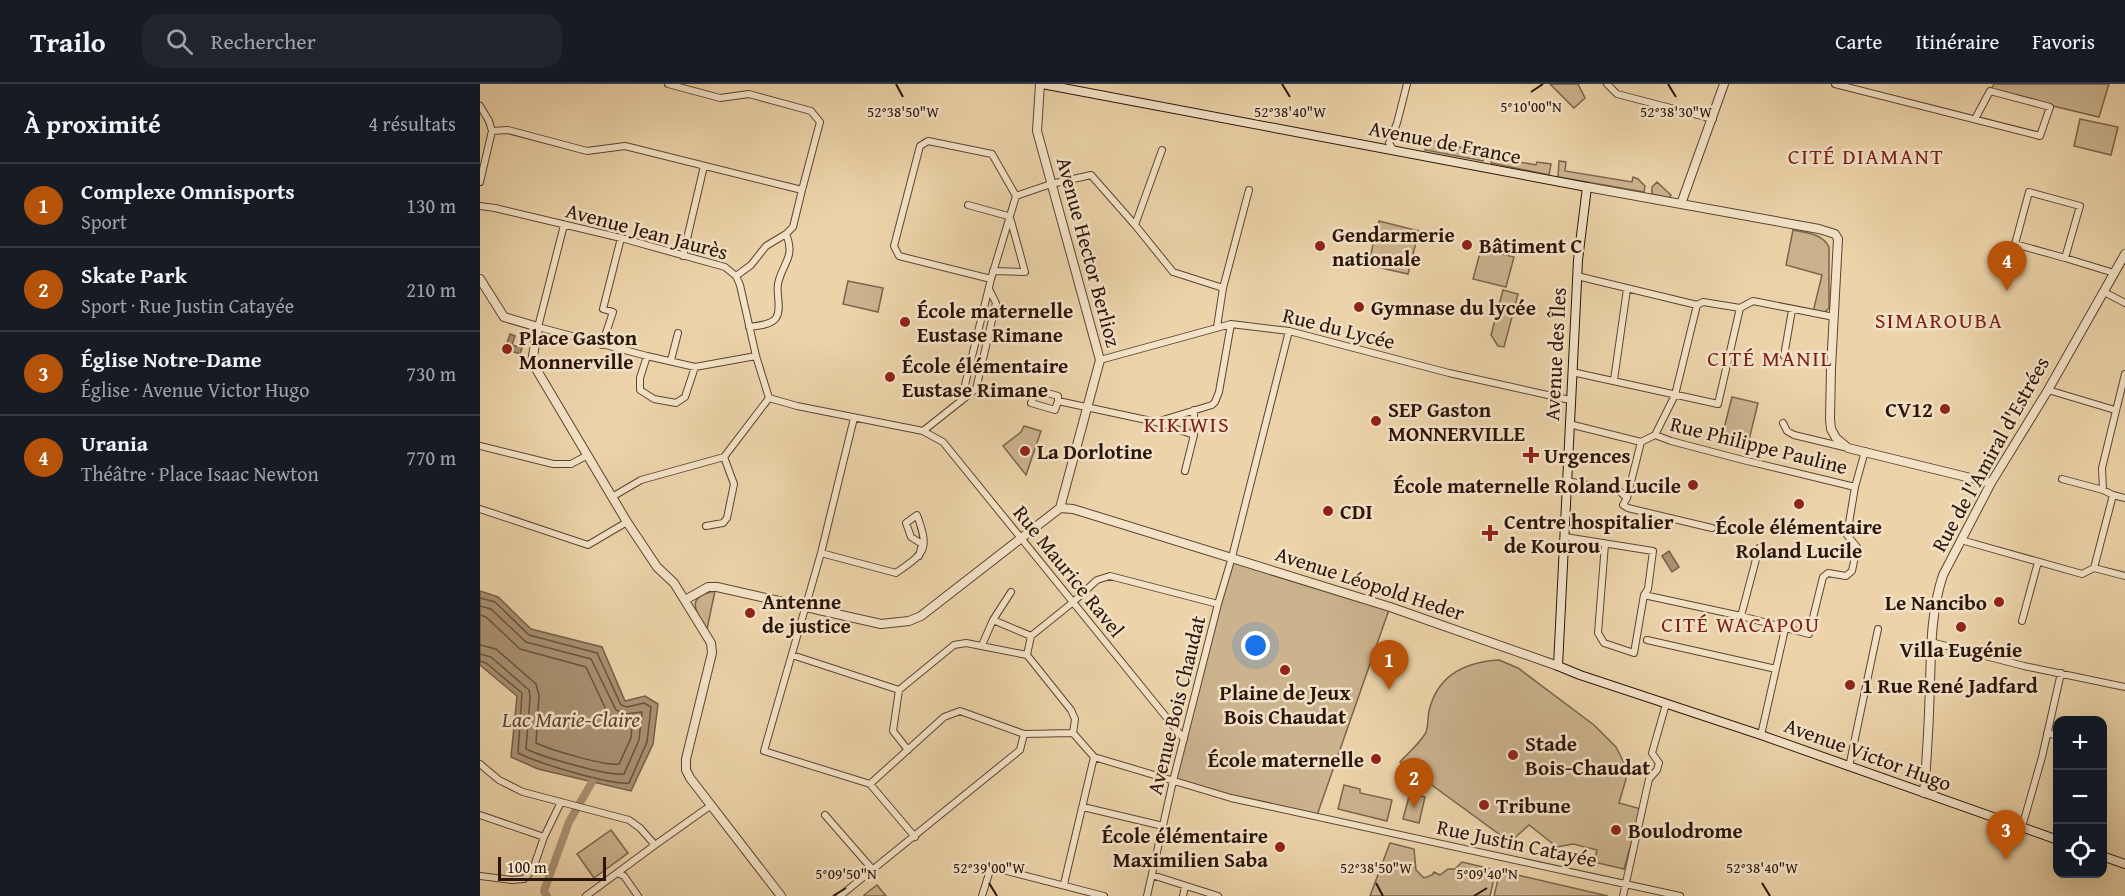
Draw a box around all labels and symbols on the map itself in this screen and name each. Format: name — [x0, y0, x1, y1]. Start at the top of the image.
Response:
text: 5°10'00"N — [1500, 96, 1562, 117]
text: 52°38'50"W — [867, 101, 939, 122]
text: 52°38'40"W — [1254, 101, 1326, 122]
text: 52°38'30"W — [1640, 101, 1712, 122]
street label: Avenue de France — [1366, 112, 1524, 172]
district label: CITÉ DIAMANT — [1788, 140, 1944, 172]
street label: Avenue Hector Berlioz — [1049, 153, 1129, 351]
street label: Avenue Jean Jaurès — [562, 194, 732, 268]
place label: Gendarmerie nationale — [1332, 219, 1455, 274]
place label: Bâtiment C — [1479, 230, 1582, 261]
marker: Bâtiment C — [1460, 238, 1474, 252]
marker: Gendarmerie nationale — [1313, 239, 1327, 253]
pin: 4 — [1988, 242, 2026, 291]
street label: Avenue des Îles — [1536, 286, 1574, 422]
place label: Gymnase du lycée — [1371, 292, 1536, 323]
place label: École maternelle Eustase Rimane — [917, 295, 1073, 350]
street label: Rue du Lycée — [1280, 299, 1399, 357]
marker: Gymnase du lycée — [1352, 300, 1366, 314]
district label: SIMAROUBA — [1875, 304, 2003, 336]
marker: École maternelle Eustase Rimane — [898, 315, 912, 329]
place label: Place Gaston Monnerville — [519, 322, 638, 377]
marker: Place Gaston Monnerville — [500, 342, 514, 356]
district label: CITÉ MANIL — [1707, 342, 1833, 374]
place label: École élémentaire Eustase Rimane — [902, 350, 1068, 405]
street label: Rue de l'Amiral d'Estrées — [1923, 351, 2057, 557]
marker: École élémentaire Eustase Rimane — [883, 370, 897, 384]
place label: SEP Gaston MONNERVILLE — [1388, 394, 1525, 449]
place label: CV12 — [1885, 394, 1933, 425]
marker: CV12 — [1938, 402, 1952, 416]
district label: KIKIWIS — [1144, 408, 1230, 440]
street label: Rue Philippe Pauline — [1667, 408, 1851, 482]
marker: SEP Gaston MONNERVILLE — [1369, 414, 1383, 428]
place label: La Dorlotine — [1037, 436, 1153, 467]
place label: Urgences — [1544, 440, 1631, 471]
marker: La Dorlotine — [1018, 444, 1032, 458]
marker: Urgences — [1522, 446, 1540, 464]
place label: École maternelle Roland Lucile — [1394, 470, 1681, 501]
marker: École maternelle Roland Lucile — [1686, 478, 1700, 492]
place label: CDI — [1340, 496, 1373, 527]
marker: École élémentaire Roland Lucile — [1792, 497, 1806, 511]
street label: Rue Maurice Ravel — [1006, 498, 1132, 644]
marker: CDI — [1321, 504, 1335, 518]
place label: Centre hospitalier de Kourou — [1504, 506, 1674, 561]
place label: École élémentaire Roland Lucile — [1716, 511, 1882, 566]
marker: Centre hospitalier de Kourou — [1481, 524, 1499, 542]
street label: Avenue Léopold Heder — [1271, 538, 1469, 628]
place label: Antenne de justice — [762, 586, 851, 641]
place label: Le Nancibo — [1885, 587, 1987, 618]
marker: Le Nancibo — [1992, 595, 2006, 609]
marker: Antenne de justice — [743, 606, 757, 620]
district label: CITÉ WACAPOU — [1661, 608, 1821, 640]
street label: Avenue Bois Chaudat — [1139, 612, 1213, 798]
marker: Villa Eugénie — [1954, 620, 1968, 634]
your location — [1241, 631, 1270, 660]
place label: Villa Eugénie — [1900, 634, 2022, 665]
pin: 1 — [1370, 640, 1408, 690]
marker: Plaine de Jeux Bois Chaudat — [1278, 663, 1292, 677]
place label: 1 Rue René Jadfard — [1862, 670, 2038, 701]
place label: Plaine de Jeux Bois Chaudat — [1219, 677, 1351, 732]
marker: 1 Rue René Jadfard — [1843, 678, 1857, 692]
water label: Lac Marie-Claire — [501, 703, 640, 735]
street label: Avenue Victor Hugo — [1780, 709, 1956, 799]
place label: Stade Bois-Chaudat — [1525, 728, 1650, 783]
place label: École maternelle — [1208, 744, 1364, 775]
marker: Stade Bois-Chaudat — [1506, 748, 1520, 762]
marker: École maternelle — [1369, 752, 1383, 766]
pin: 2 — [1394, 758, 1434, 808]
place label: Tribune — [1496, 790, 1571, 821]
marker: Tribune — [1477, 798, 1491, 812]
pin: 3 — [1986, 810, 2026, 860]
street label: Rue Justin Catayée — [1434, 811, 1600, 875]
place label: Boulodrome — [1628, 815, 1743, 846]
place label: École élémentaire Maximilien Saba — [1102, 820, 1268, 875]
marker: Boulodrome — [1609, 823, 1623, 837]
marker: École élémentaire Maximilien Saba — [1273, 840, 1287, 854]
scale bar — [498, 854, 606, 882]
text: 52°39'00"W — [953, 857, 1025, 878]
text: 52°38'50"W — [1340, 857, 1412, 878]
text: 52°38'40"W — [1726, 857, 1798, 878]
text: 5°09'50"N — [815, 863, 877, 884]
text: 5°09'40"N — [1456, 863, 1518, 884]

